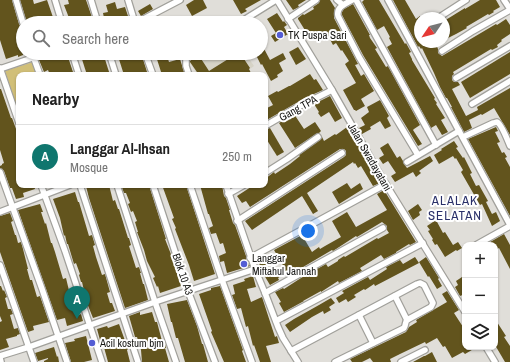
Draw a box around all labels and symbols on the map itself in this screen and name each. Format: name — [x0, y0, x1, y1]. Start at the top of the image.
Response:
north arrow — [414, 12, 450, 48]
place label: TK Puspa Sari — [288, 28, 347, 42]
marker: TK Puspa Sari — [275, 30, 285, 40]
street label: Gang TPA — [277, 91, 320, 124]
street label: Jalan Swadayatani — [345, 120, 395, 194]
district label: ALALAK SELATAN — [428, 192, 482, 224]
your location — [298, 221, 318, 241]
street label: Blok 10 A3 — [169, 251, 197, 297]
place label: Langgar Miftahul Jannah — [252, 251, 316, 278]
marker: Langgar Miftahul Jannah — [239, 259, 249, 269]
pin: A — [64, 286, 90, 319]
place label: Acil kostum bjm — [99, 336, 164, 350]
marker: Acil kostum bjm — [87, 338, 97, 348]

